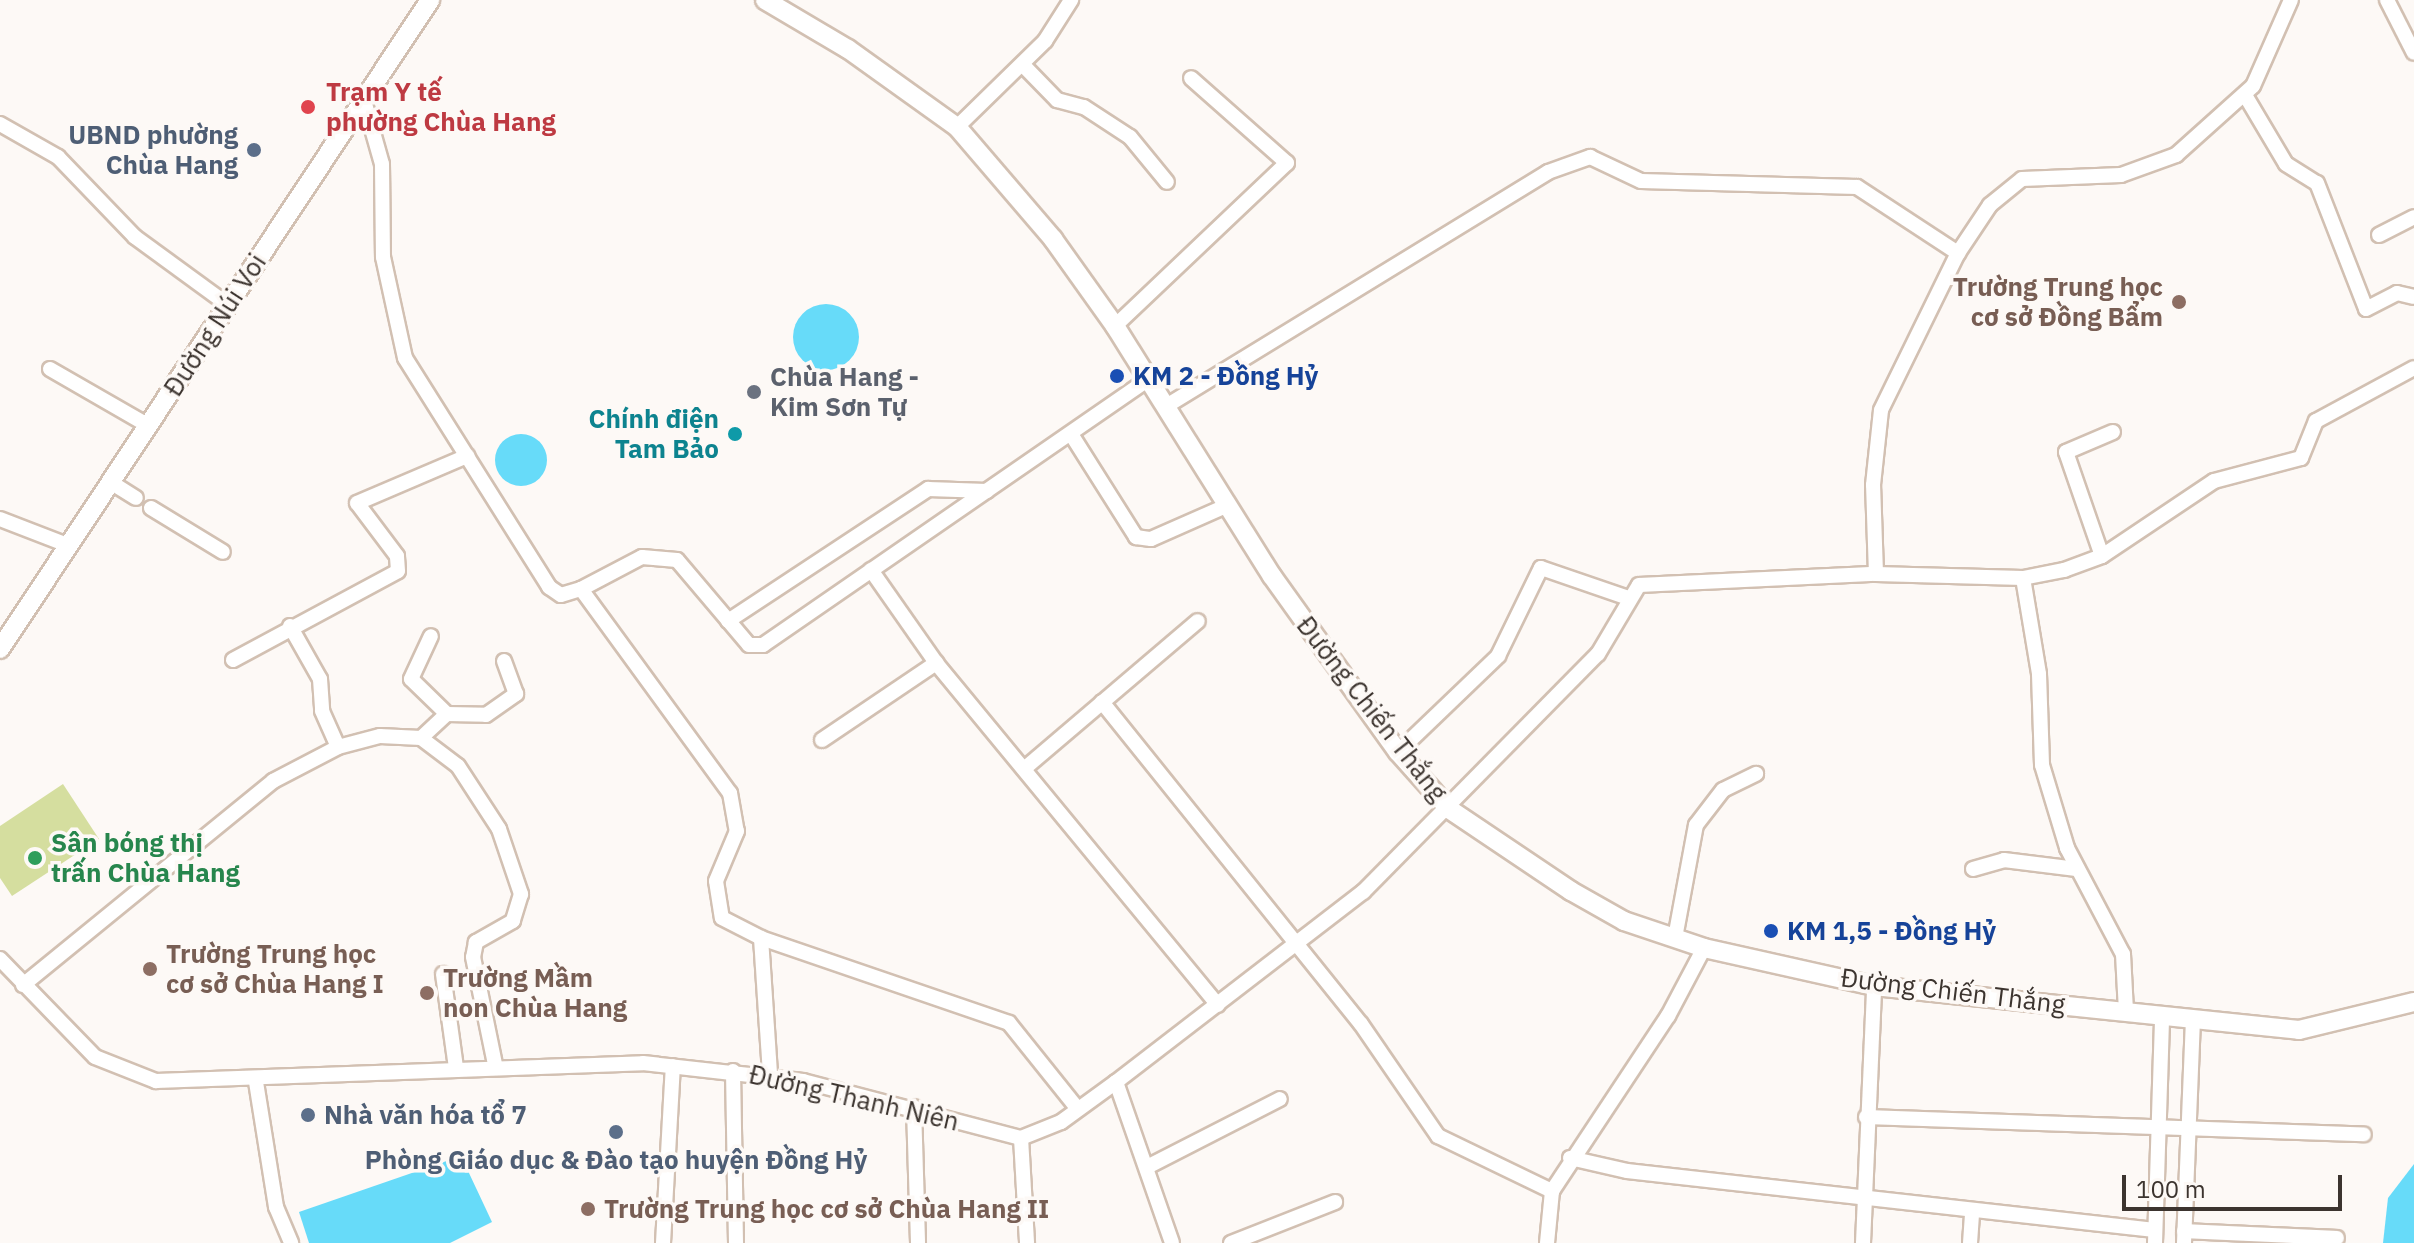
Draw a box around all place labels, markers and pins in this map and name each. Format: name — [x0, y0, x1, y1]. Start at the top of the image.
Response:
place label: Trạm Y tế phường Chùa Hang — [326, 76, 556, 138]
marker: Trạm Y tế phường Chùa Hang — [297, 96, 319, 118]
place label: UBND phường Chùa Hang — [68, 119, 238, 180]
marker: UBND phường Chùa Hang — [245, 141, 263, 159]
place label: Trường Trung học cơ sở Đồng Bẩm — [1953, 271, 2163, 332]
marker: Trường Trung học cơ sở Đồng Bẩm — [2170, 293, 2188, 311]
place label: KM 2 - Đồng Hỷ — [1133, 360, 1318, 392]
place label: Chùa Hang - Kim Sơn Tự — [770, 361, 919, 422]
marker: KM 2 - Đồng Hỷ — [1108, 367, 1126, 385]
marker: Chùa Hang - Kim Sơn Tự — [745, 383, 763, 401]
place label: Chính điện Tam Bảo — [589, 403, 719, 464]
marker: Chính điện Tam Bảo — [726, 425, 744, 443]
place label: Sân bóng thị trấn Chùa Hang — [51, 827, 240, 888]
marker: Sân bóng thị trấn Chùa Hang — [26, 849, 44, 867]
place label: KM 1,5 - Đồng Hỷ — [1787, 915, 1996, 947]
marker: KM 1,5 - Đồng Hỷ — [1762, 922, 1780, 940]
place label: Trường Trung học cơ sở Chùa Hang I — [166, 938, 384, 1000]
marker: Trường Trung học cơ sở Chùa Hang I — [141, 960, 159, 978]
place label: Trường Mầm non Chùa Hang — [443, 962, 627, 1024]
marker: Trường Mầm non Chùa Hang — [418, 984, 436, 1002]
place label: Nhà văn hóa tổ 7 — [324, 1099, 527, 1131]
marker: Nhà văn hóa tổ 7 — [299, 1106, 317, 1124]
marker: Phòng Giáo dục & Đào tạo huyện Đồng Hỷ — [607, 1123, 625, 1141]
place label: Phòng Giáo dục & Đào tạo huyện Đồng Hỷ — [365, 1144, 867, 1176]
place label: Trường Trung học cơ sở Chùa Hang II — [604, 1193, 1049, 1225]
marker: Trường Trung học cơ sở Chùa Hang II — [579, 1200, 597, 1218]

